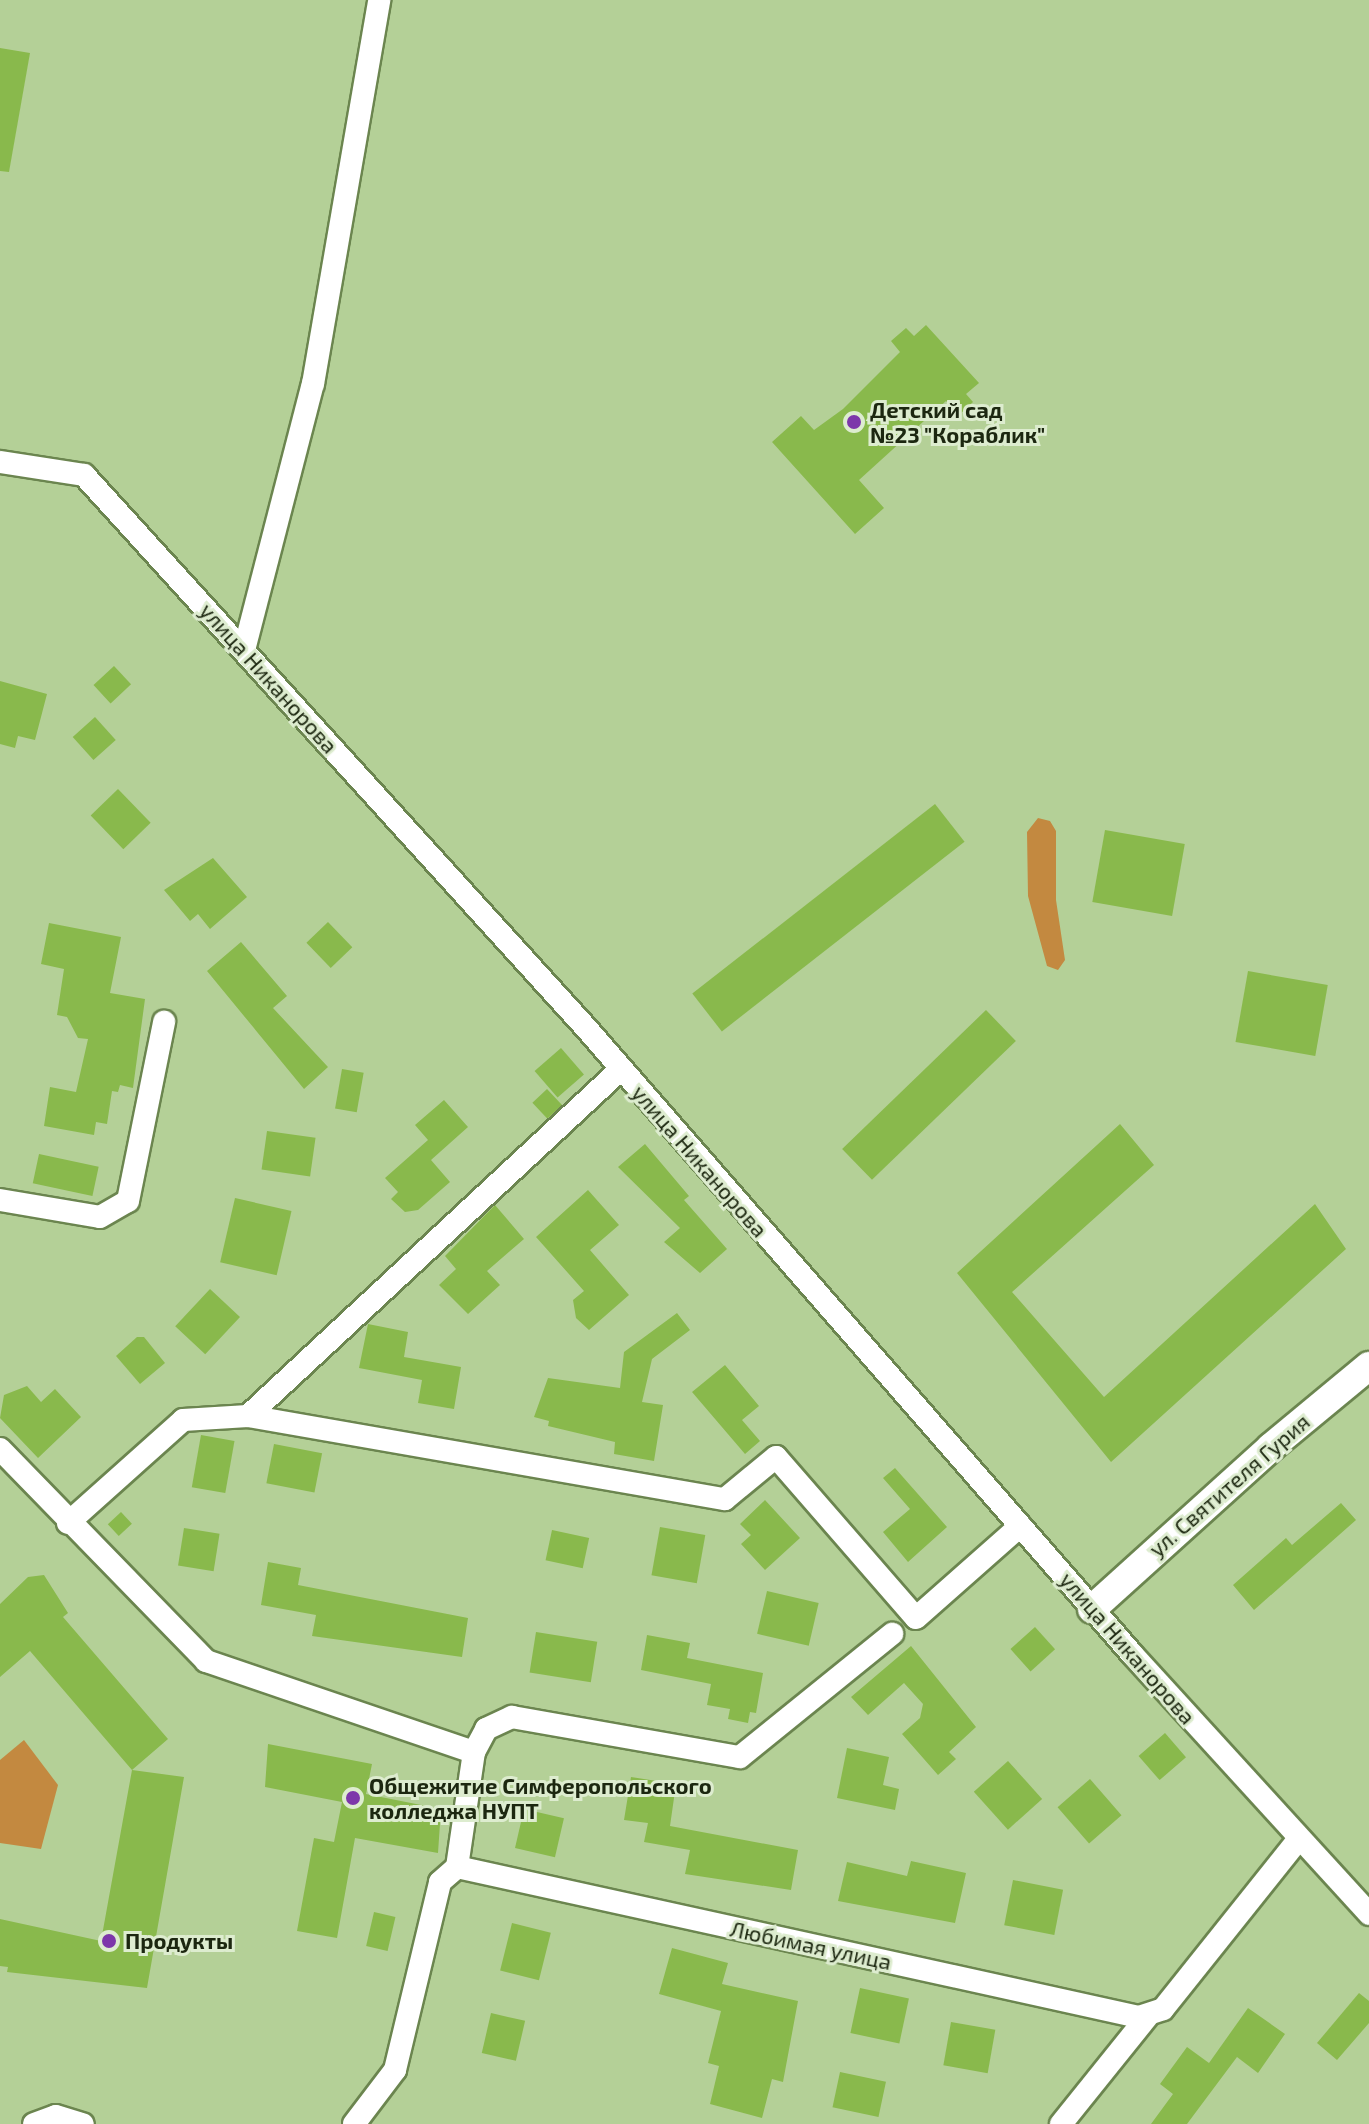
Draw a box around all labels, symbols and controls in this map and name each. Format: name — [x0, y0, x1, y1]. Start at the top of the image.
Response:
place label: Детский сад №23 "Кораблик" — [870, 396, 1046, 448]
marker: Детский сад №23 "Кораблик" — [845, 413, 863, 431]
street label: улица Никанорова — [195, 597, 343, 759]
street label: улица Никанорова — [627, 1080, 773, 1242]
street label: ул. Святителя Гурия — [1143, 1408, 1315, 1562]
street label: улица Никанорова — [1055, 1567, 1201, 1729]
place label: Общежитие Симферопольского колледжа НУПТ — [369, 1772, 712, 1824]
marker: Общежитие Симферопольского колледжа НУПТ — [344, 1789, 362, 1807]
street label: Любимая улица — [728, 1915, 894, 1975]
place label: Продукты — [125, 1928, 233, 1954]
marker: Продукты — [100, 1932, 118, 1950]

